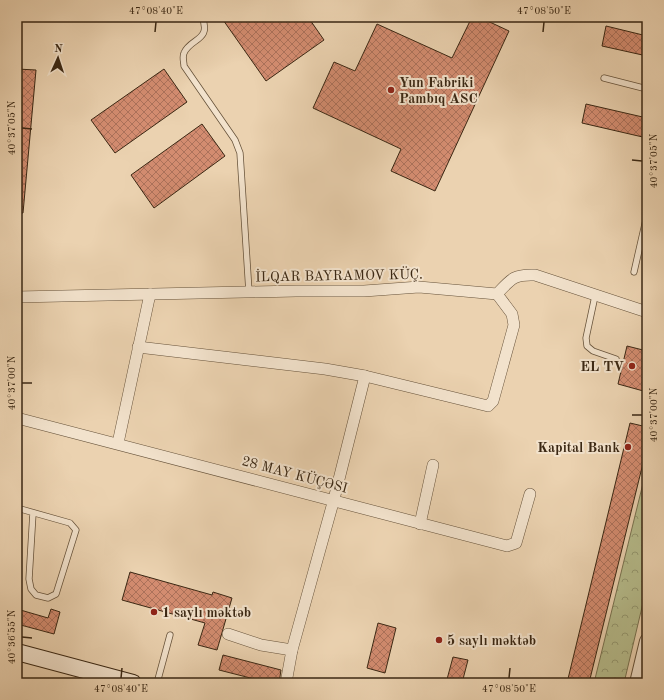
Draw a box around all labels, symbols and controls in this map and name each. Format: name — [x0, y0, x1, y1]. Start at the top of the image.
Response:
text: 47°08'40"E — [129, 6, 183, 16]
text: 47°08'50"E — [517, 6, 571, 16]
north arrow — [38, 38, 78, 78]
text: N — [54, 44, 64, 55]
place label: Yun Fabriki Pambıq ASC — [399, 76, 478, 106]
marker: Yun Fabriki Pambıq ASC — [386, 85, 396, 95]
text: 40°37'05"N — [7, 100, 17, 155]
text: 40°37'05"N — [649, 133, 659, 188]
street label: İLQAR BAYRAMOV KÜÇ. — [255, 265, 423, 284]
text: 40°37'00"N — [7, 355, 17, 410]
place label: EL TV — [580, 360, 624, 374]
marker: EL TV — [627, 361, 637, 371]
text: 40°37'00"N — [649, 387, 659, 442]
place label: Kapital Bank — [537, 441, 620, 455]
marker: Kapital Bank — [623, 442, 633, 452]
street label: 28 MAY KÜÇƏSI — [240, 451, 350, 496]
place label: 1 saylı məktəb — [162, 606, 251, 620]
marker: 1 saylı məktəb — [149, 607, 159, 617]
text: 40°36'55"N — [7, 609, 17, 664]
place label: 5 saylı məktəb — [447, 634, 536, 648]
marker: 5 saylı məktəb — [434, 635, 444, 645]
text: 47°08'40"E — [94, 684, 148, 694]
text: 47°08'50"E — [482, 684, 536, 694]

